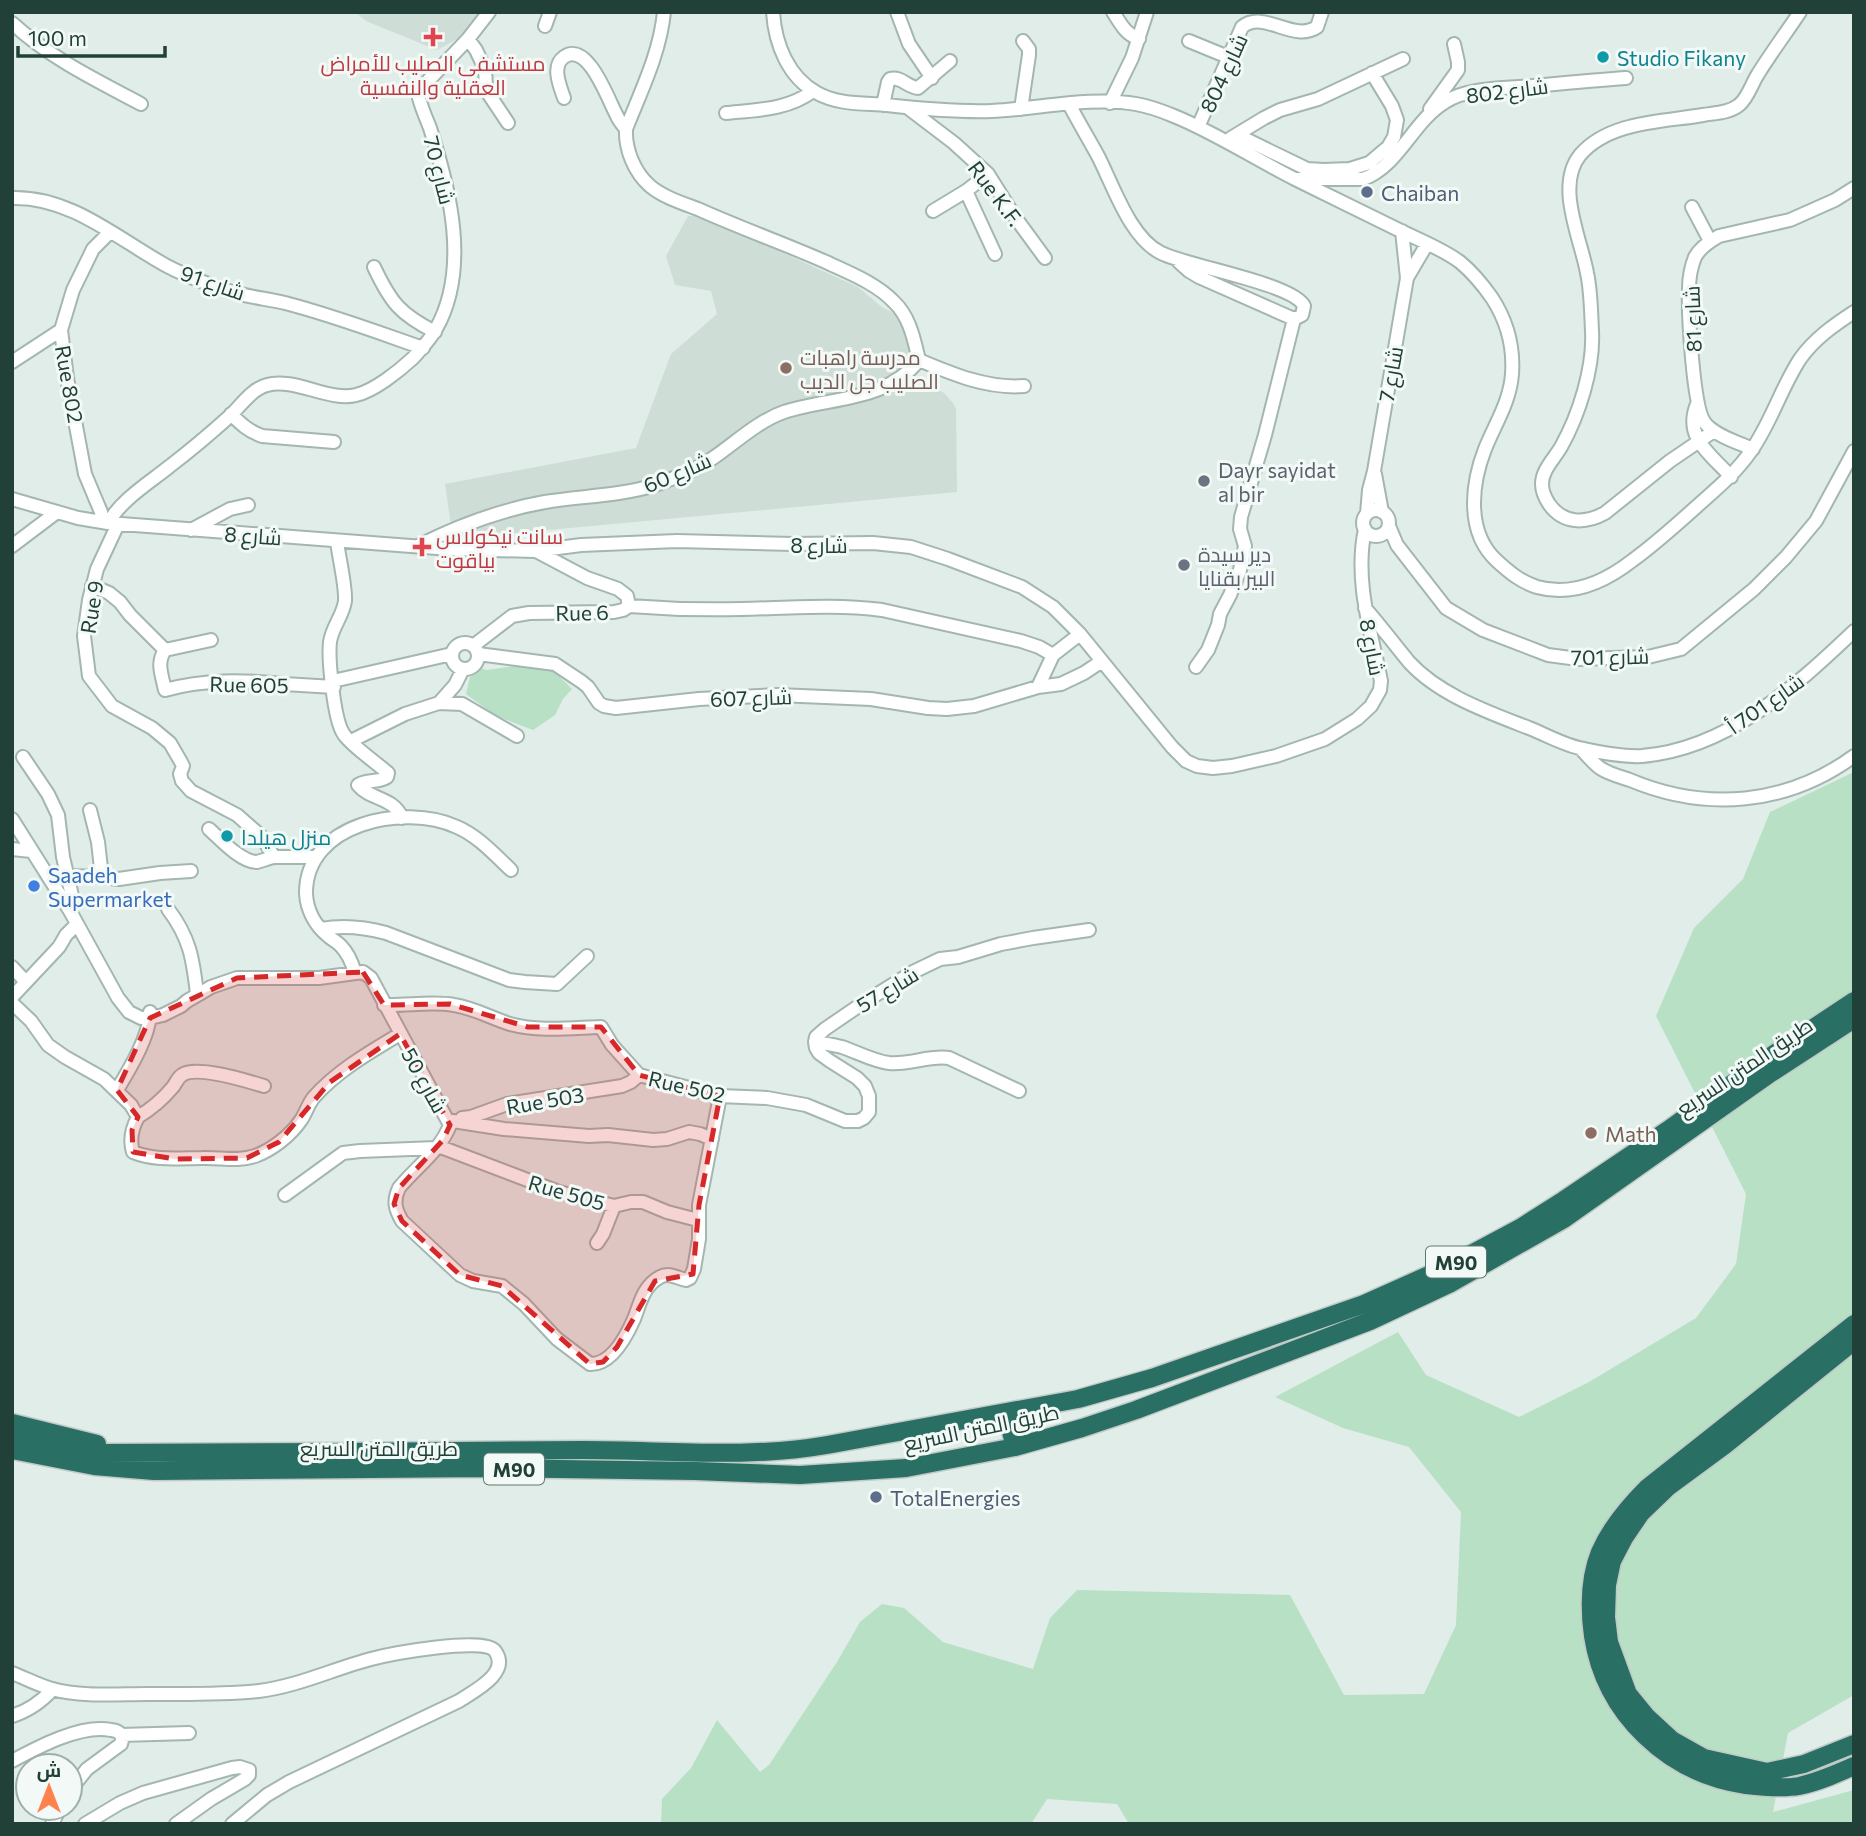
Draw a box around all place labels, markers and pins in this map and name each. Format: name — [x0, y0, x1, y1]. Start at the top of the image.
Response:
marker: مستشفى الصليب للأمراض العقلية والنفسية — [423, 27, 443, 47]
place label: Studio Fikany — [1617, 45, 1746, 70]
marker: Studio Fikany — [1595, 49, 1611, 65]
place label: مستشفى الصليب للأمراض العقلية والنفسية — [320, 50, 546, 100]
place label: Chaiban — [1381, 180, 1459, 205]
marker: Chaiban — [1359, 184, 1375, 200]
place label: مدرسة راهبات الصليب جل الديب — [800, 344, 939, 395]
marker: مدرسة راهبات الصليب جل الديب — [778, 360, 794, 376]
place label: Dayr sayidat al bir — [1218, 457, 1336, 506]
marker: Dayr sayidat al bir — [1196, 473, 1212, 489]
place label: سانت نيكولاس بياقوت — [436, 523, 563, 573]
marker: سانت نيكولاس بياقوت — [414, 539, 430, 555]
place label: دير سيدة البير بقنايا — [1198, 541, 1275, 591]
marker: دير سيدة البير بقنايا — [1176, 557, 1192, 573]
place label: منزل هيلدا — [241, 824, 331, 851]
marker: منزل هيلدا — [219, 828, 235, 844]
place label: Saadeh Supermarket — [48, 862, 172, 911]
marker: Saadeh Supermarket — [26, 878, 42, 894]
place label: Math — [1605, 1121, 1657, 1146]
marker: Math — [1583, 1125, 1599, 1141]
place label: TotalEnergies — [890, 1485, 1021, 1510]
marker: TotalEnergies — [868, 1489, 884, 1505]

